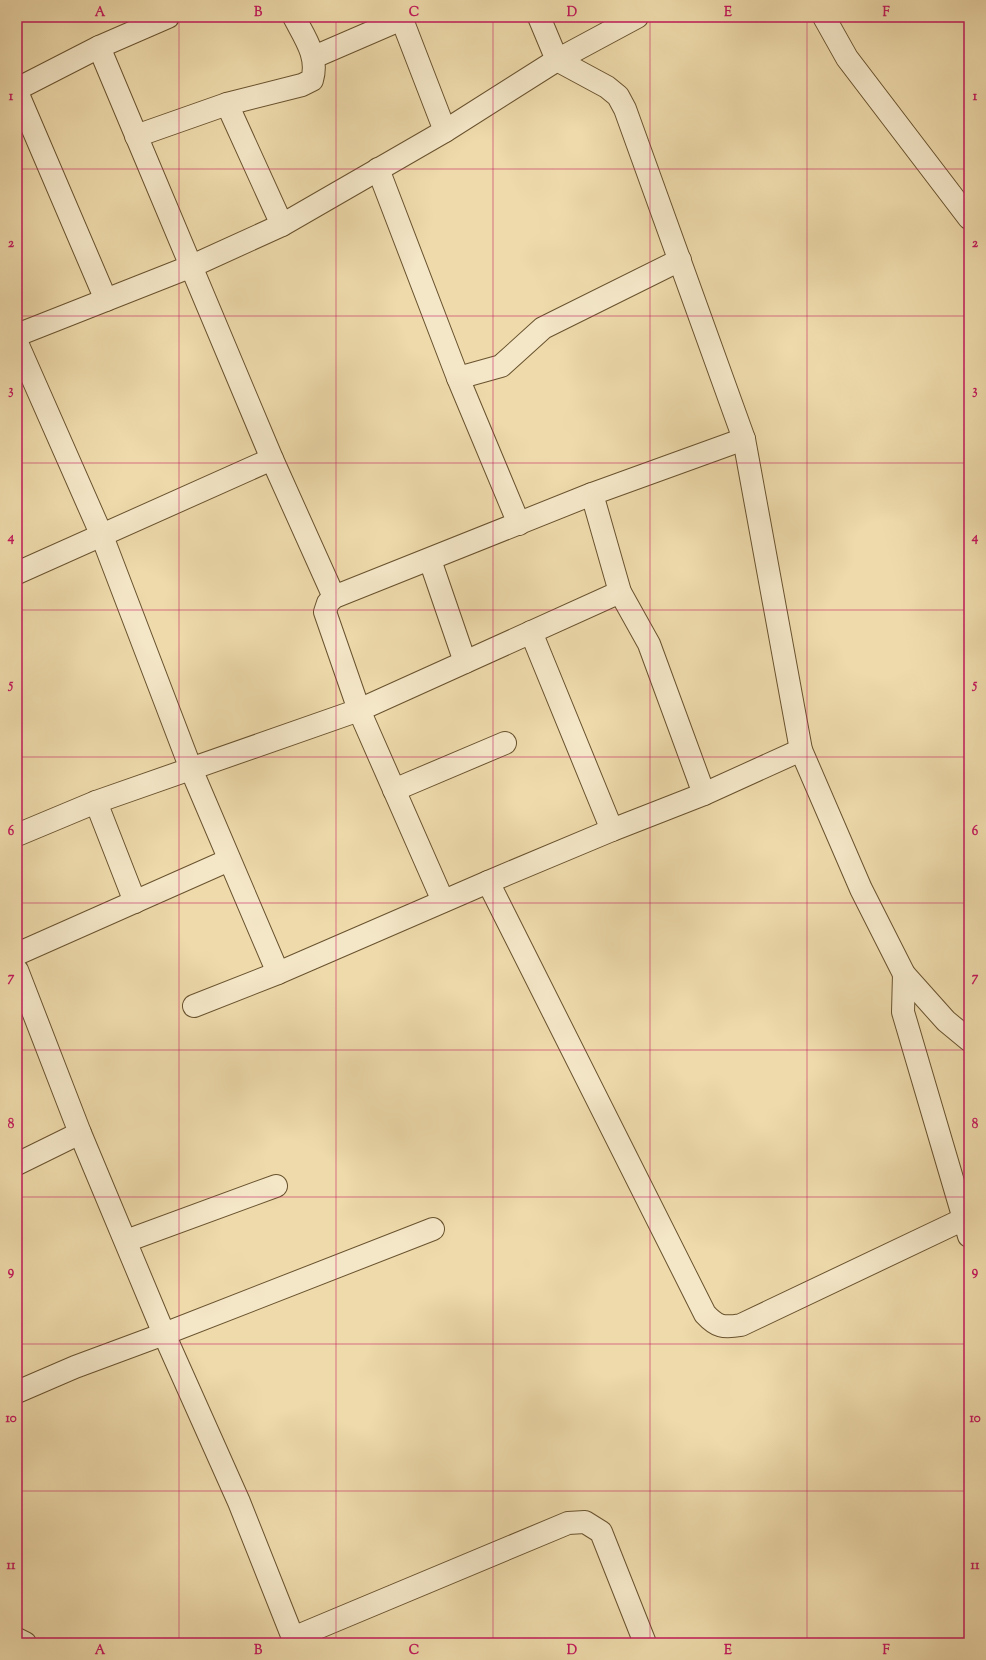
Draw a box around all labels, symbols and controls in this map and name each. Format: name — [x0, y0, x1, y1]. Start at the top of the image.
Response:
text: A — [95, 4, 106, 22]
text: B — [254, 4, 263, 22]
text: C — [409, 4, 419, 22]
text: D — [567, 4, 577, 22]
text: E — [724, 4, 732, 22]
text: F — [882, 4, 890, 22]
text: 1 — [9, 88, 14, 106]
text: 1 — [973, 88, 978, 106]
text: 2 — [8, 235, 15, 253]
text: 2 — [972, 235, 979, 253]
text: 3 — [8, 382, 14, 400]
text: 3 — [972, 382, 978, 400]
text: 4 — [7, 529, 15, 547]
text: 4 — [971, 529, 979, 547]
text: 5 — [8, 676, 14, 694]
text: 5 — [972, 676, 978, 694]
text: 6 — [8, 823, 15, 841]
text: 6 — [972, 823, 979, 841]
text: 7 — [8, 969, 15, 987]
text: 7 — [972, 969, 979, 987]
text: 8 — [8, 1116, 15, 1134]
text: 8 — [972, 1116, 979, 1134]
text: 9 — [8, 1263, 15, 1281]
text: 9 — [972, 1263, 979, 1281]
text: 10 — [5, 1410, 17, 1428]
text: 10 — [969, 1410, 981, 1428]
text: 11 — [7, 1557, 16, 1575]
text: 11 — [971, 1557, 980, 1575]
text: A — [95, 1642, 106, 1660]
text: B — [254, 1642, 263, 1660]
text: C — [409, 1642, 419, 1660]
text: D — [567, 1642, 577, 1660]
text: E — [724, 1642, 732, 1660]
text: F — [882, 1642, 890, 1660]

